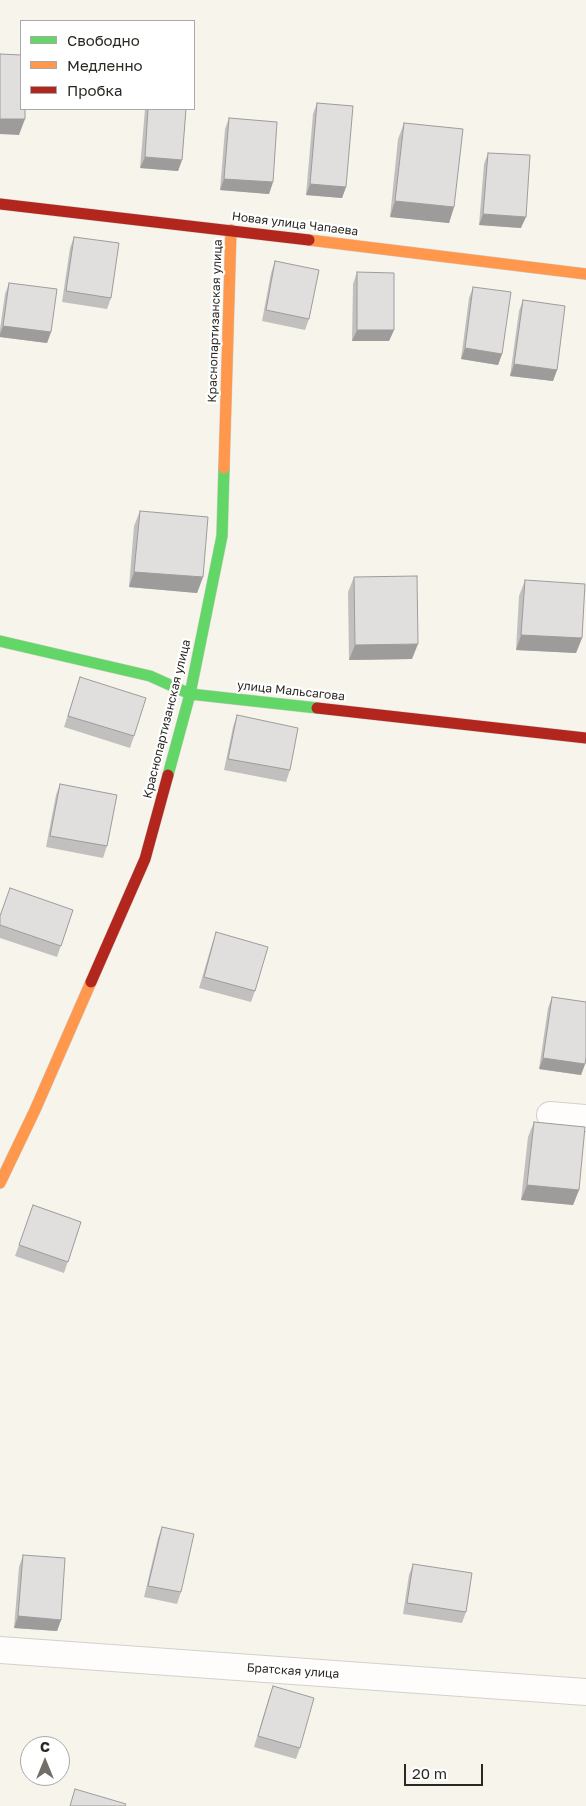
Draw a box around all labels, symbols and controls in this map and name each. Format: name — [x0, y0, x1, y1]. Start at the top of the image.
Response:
legend — [20, 20, 195, 110]
text: Свободно — [67, 31, 140, 49]
text: Медленно — [67, 56, 143, 74]
text: Пробка — [67, 81, 122, 99]
street label: Новая улица Чапаева — [231, 209, 359, 239]
street label: Краснопартизанская улица — [205, 239, 225, 403]
street label: Краснопартизанская улица — [140, 638, 194, 800]
street label: улица Мальсагова — [236, 678, 346, 704]
street label: Братская улица — [246, 1661, 340, 1681]
north arrow — [20, 1736, 70, 1786]
text: С — [40, 1738, 50, 1755]
scale bar — [406, 1754, 485, 1786]
text: 20 m — [412, 1764, 447, 1782]

